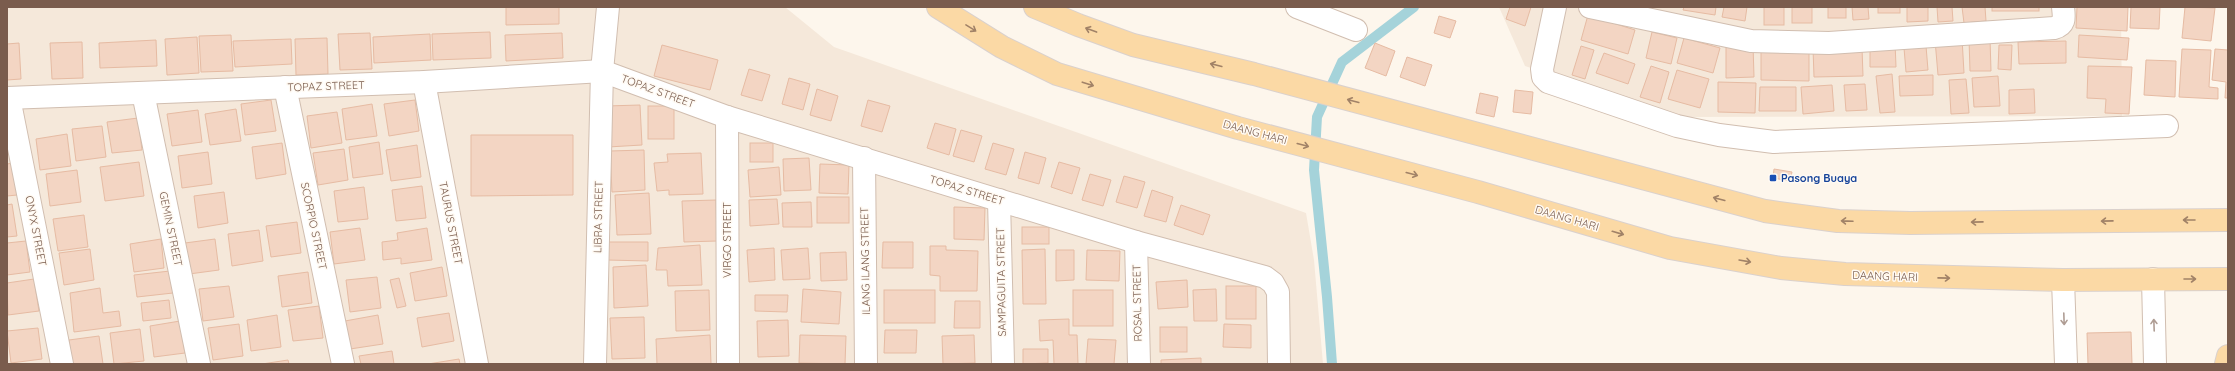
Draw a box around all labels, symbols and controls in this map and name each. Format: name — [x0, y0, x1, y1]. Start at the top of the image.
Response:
one-way arrow — [965, 24, 977, 32]
one-way arrow — [1085, 26, 1098, 33]
one-way arrow — [1210, 61, 1223, 68]
street label: TOPAZ STREET — [619, 71, 697, 111]
street label: TOPAZ STREET — [287, 78, 365, 94]
one-way arrow — [1081, 81, 1094, 88]
one-way arrow — [1346, 97, 1359, 105]
street label: DAANG HARI — [1221, 117, 1289, 147]
one-way arrow — [1296, 142, 1309, 149]
one-way arrow — [1406, 171, 1419, 179]
place label: Pasong Buaya — [1781, 171, 1857, 185]
street label: TOPAZ STREET — [928, 172, 1006, 208]
marker: Pasong Buaya — [1768, 173, 1778, 183]
street label: TAURUS STREET — [436, 180, 466, 266]
street label: LIBRA STREET — [590, 180, 606, 253]
street label: SCORPIO STREET — [298, 181, 330, 271]
street label: GEMIN STREET — [156, 190, 186, 268]
street label: ONYX STREET — [22, 195, 50, 268]
one-way arrow — [1713, 195, 1726, 202]
street label: VIRGO STREET — [720, 202, 734, 278]
street label: DAANG HARI — [1533, 202, 1601, 234]
street label: ILANG ILANG STREET — [857, 206, 873, 315]
one-way arrow — [2183, 216, 2196, 224]
one-way arrow — [1841, 217, 1854, 225]
one-way arrow — [2101, 217, 2114, 225]
one-way arrow — [1971, 218, 1984, 226]
street label: SAMPAGUITA STREET — [993, 227, 1009, 337]
one-way arrow — [1612, 230, 1625, 237]
one-way arrow — [1738, 257, 1751, 265]
street label: ROSAL STREET — [1129, 264, 1145, 342]
street label: DAANG HARI — [1852, 268, 1918, 284]
one-way arrow — [1937, 274, 1950, 281]
one-way arrow — [2183, 275, 2196, 283]
one-way arrow — [2060, 312, 2068, 325]
one-way arrow — [2150, 319, 2158, 332]

